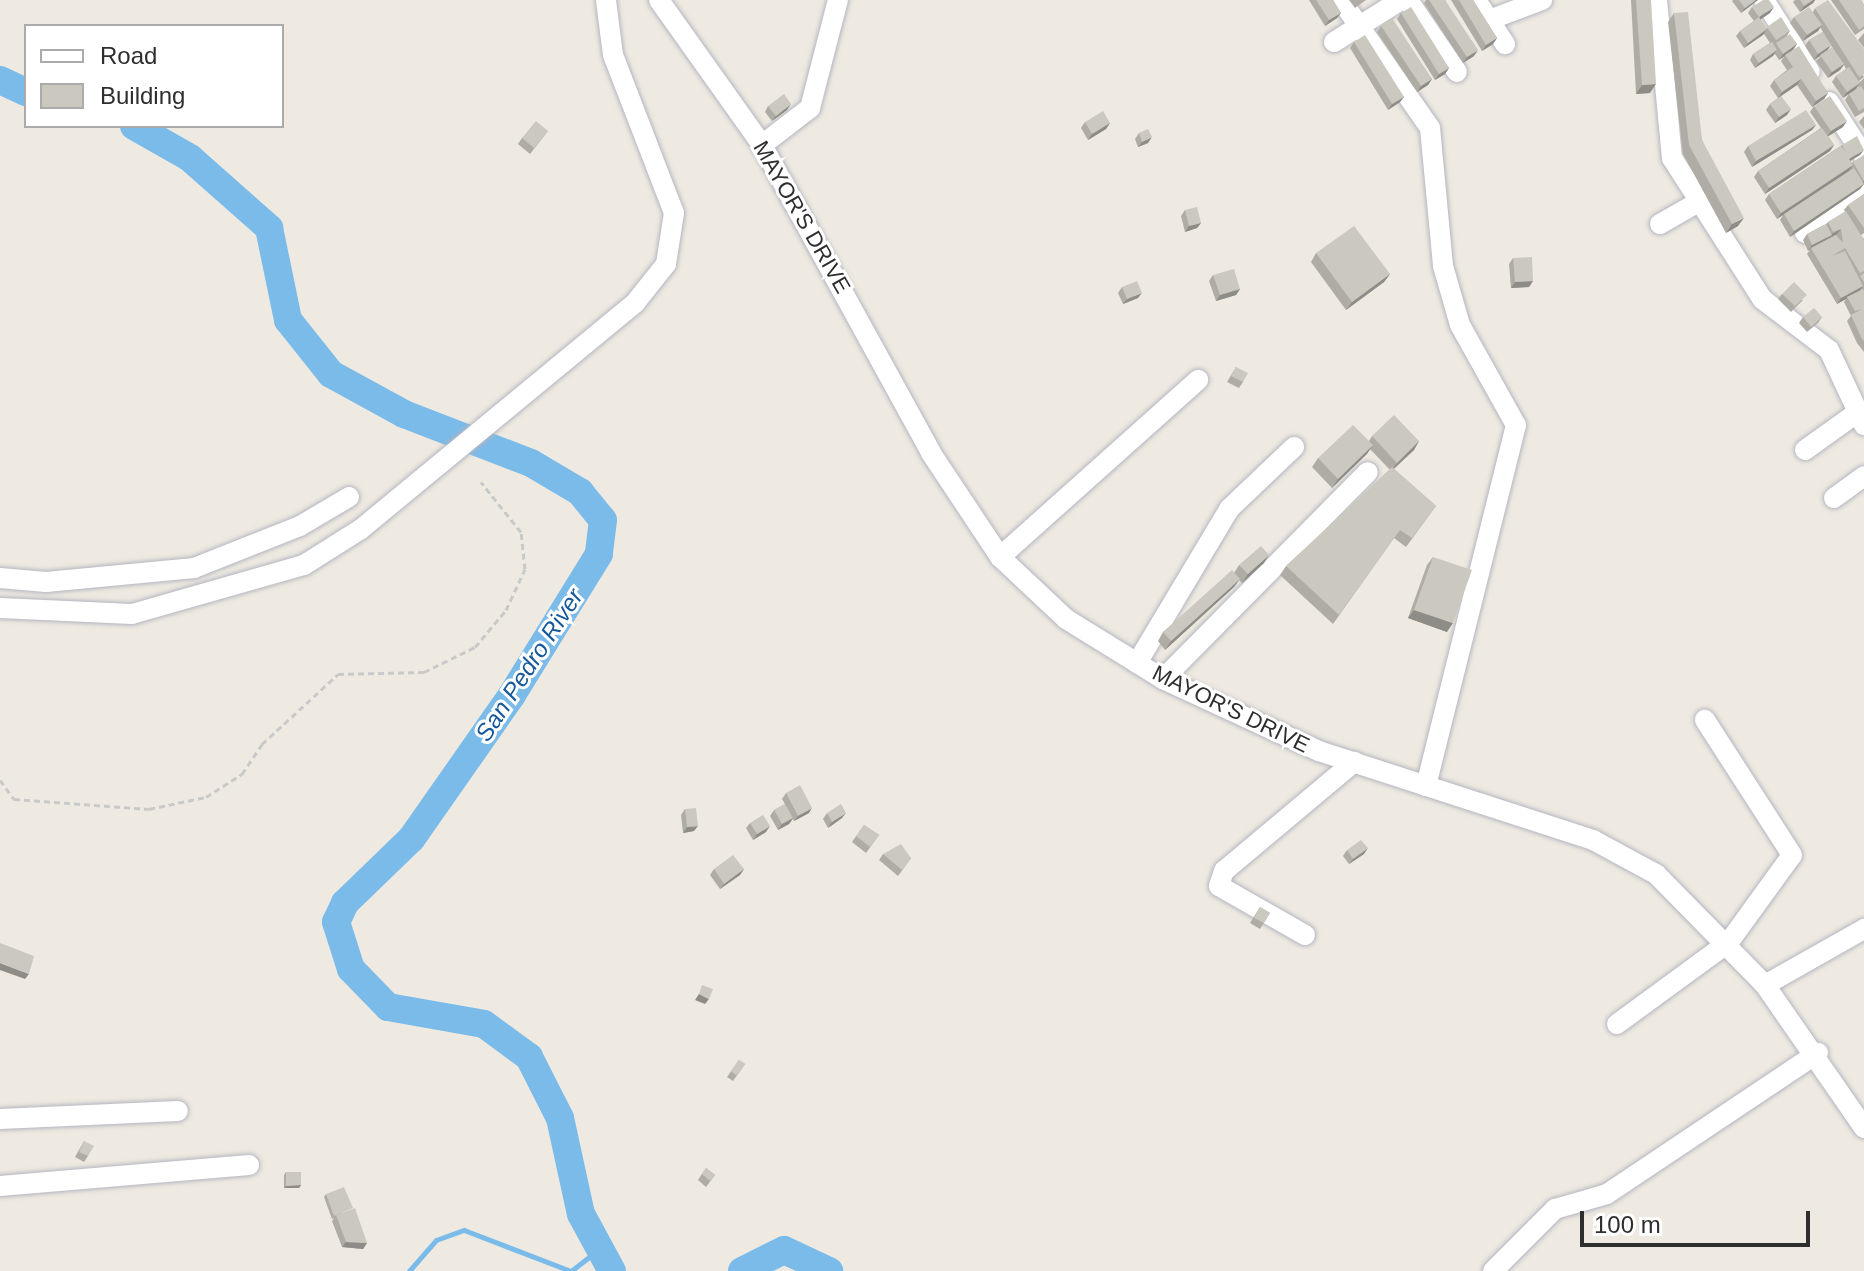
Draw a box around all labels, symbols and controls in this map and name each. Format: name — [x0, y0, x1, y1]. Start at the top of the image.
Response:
legend — [24, 24, 284, 128]
text: Road — [100, 42, 157, 69]
text: Building — [100, 82, 185, 109]
street label: MAYOR'S DRIVE — [748, 136, 856, 298]
water label: San Pedro River — [469, 583, 589, 747]
street label: MAYOR'S DRIVE — [1148, 660, 1314, 758]
scale bar — [1584, 1195, 1814, 1245]
text: 100 m — [1594, 1211, 1661, 1238]

